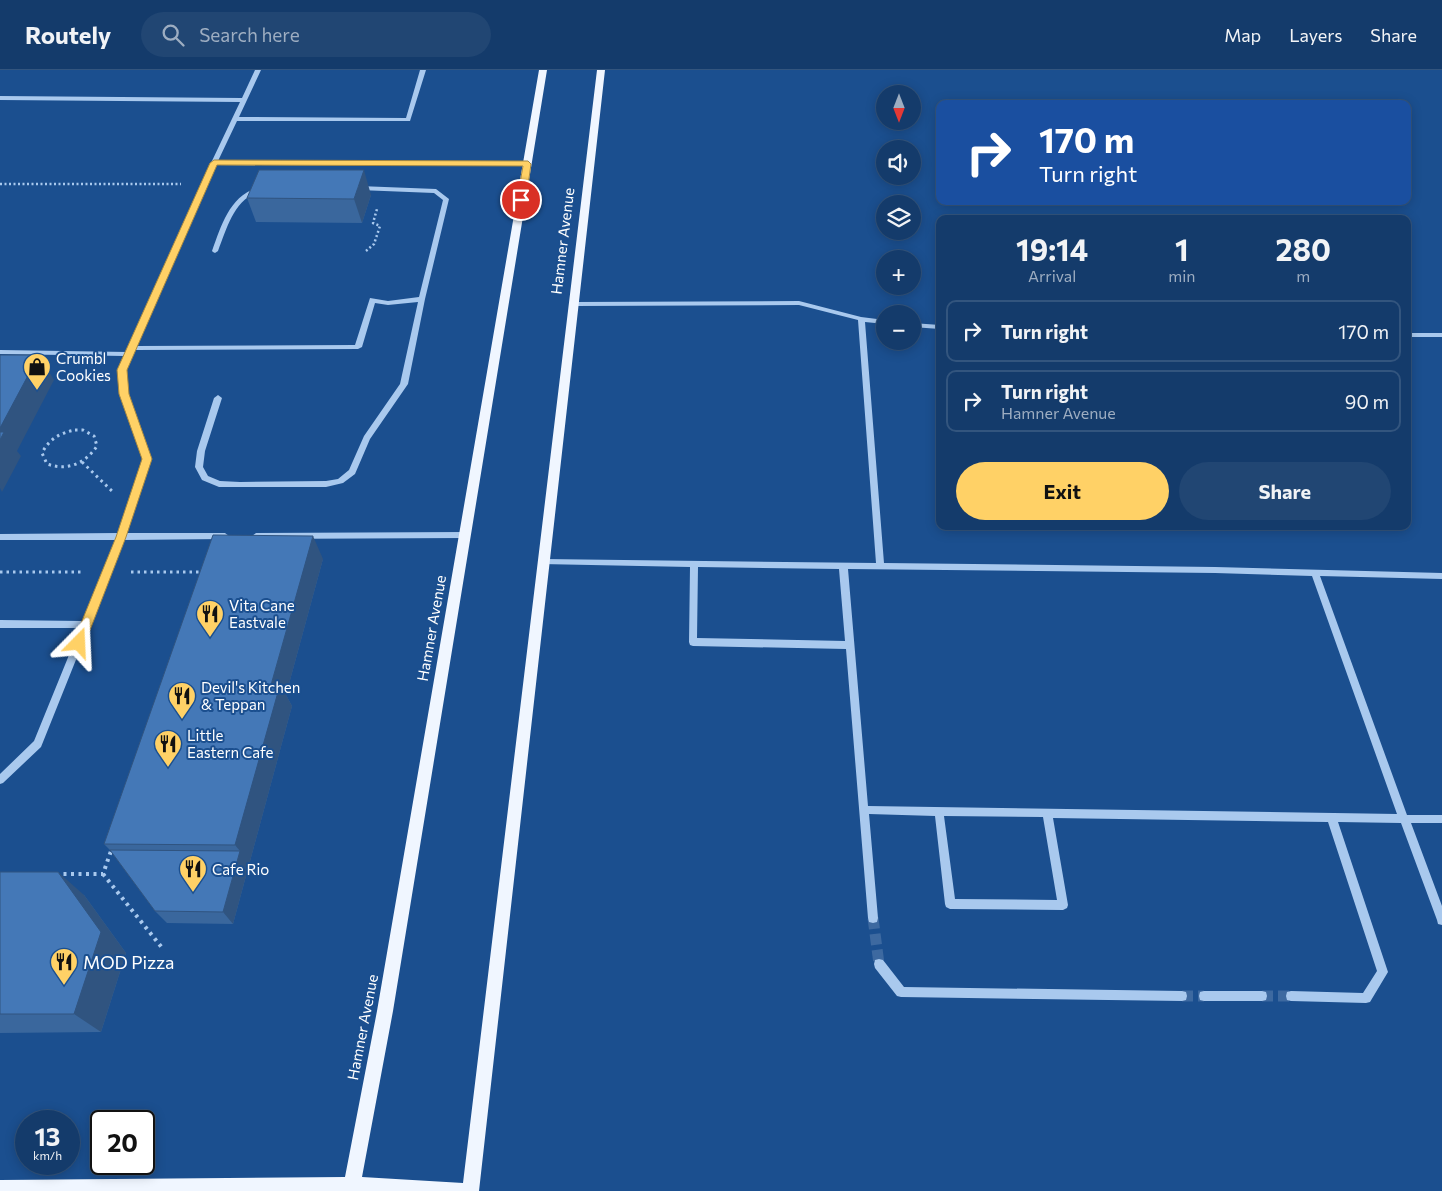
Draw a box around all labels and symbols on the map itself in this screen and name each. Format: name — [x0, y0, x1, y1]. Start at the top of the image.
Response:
north arrow — [876, 85, 921, 130]
pin — [500, 179, 542, 221]
street label: Hamner Avenue — [547, 186, 577, 295]
place label: Crumbl Cookies — [56, 349, 111, 384]
shop icon: Crumbl Cookies — [22, 352, 52, 391]
street label: Hamner Avenue — [413, 573, 449, 683]
place label: Vita Cane Eastvale — [229, 596, 295, 631]
restaurant icon: Vita Cane Eastvale — [195, 599, 225, 638]
position arrow — [52, 616, 104, 668]
place label: Devil's Kitchen & Teppan — [201, 678, 300, 713]
restaurant icon: Devil's Kitchen & Teppan — [167, 681, 197, 720]
place label: Little Eastern Cafe — [187, 726, 274, 761]
restaurant icon: Little Eastern Cafe — [153, 729, 183, 768]
restaurant icon: Cafe Rio — [178, 854, 208, 893]
place label: Cafe Rio — [212, 860, 269, 878]
restaurant icon: MOD Pizza — [49, 947, 79, 986]
place label: MOD Pizza — [83, 951, 175, 973]
street label: Hamner Avenue — [343, 972, 381, 1082]
speed limit sign: 20 — [90, 1110, 155, 1175]

